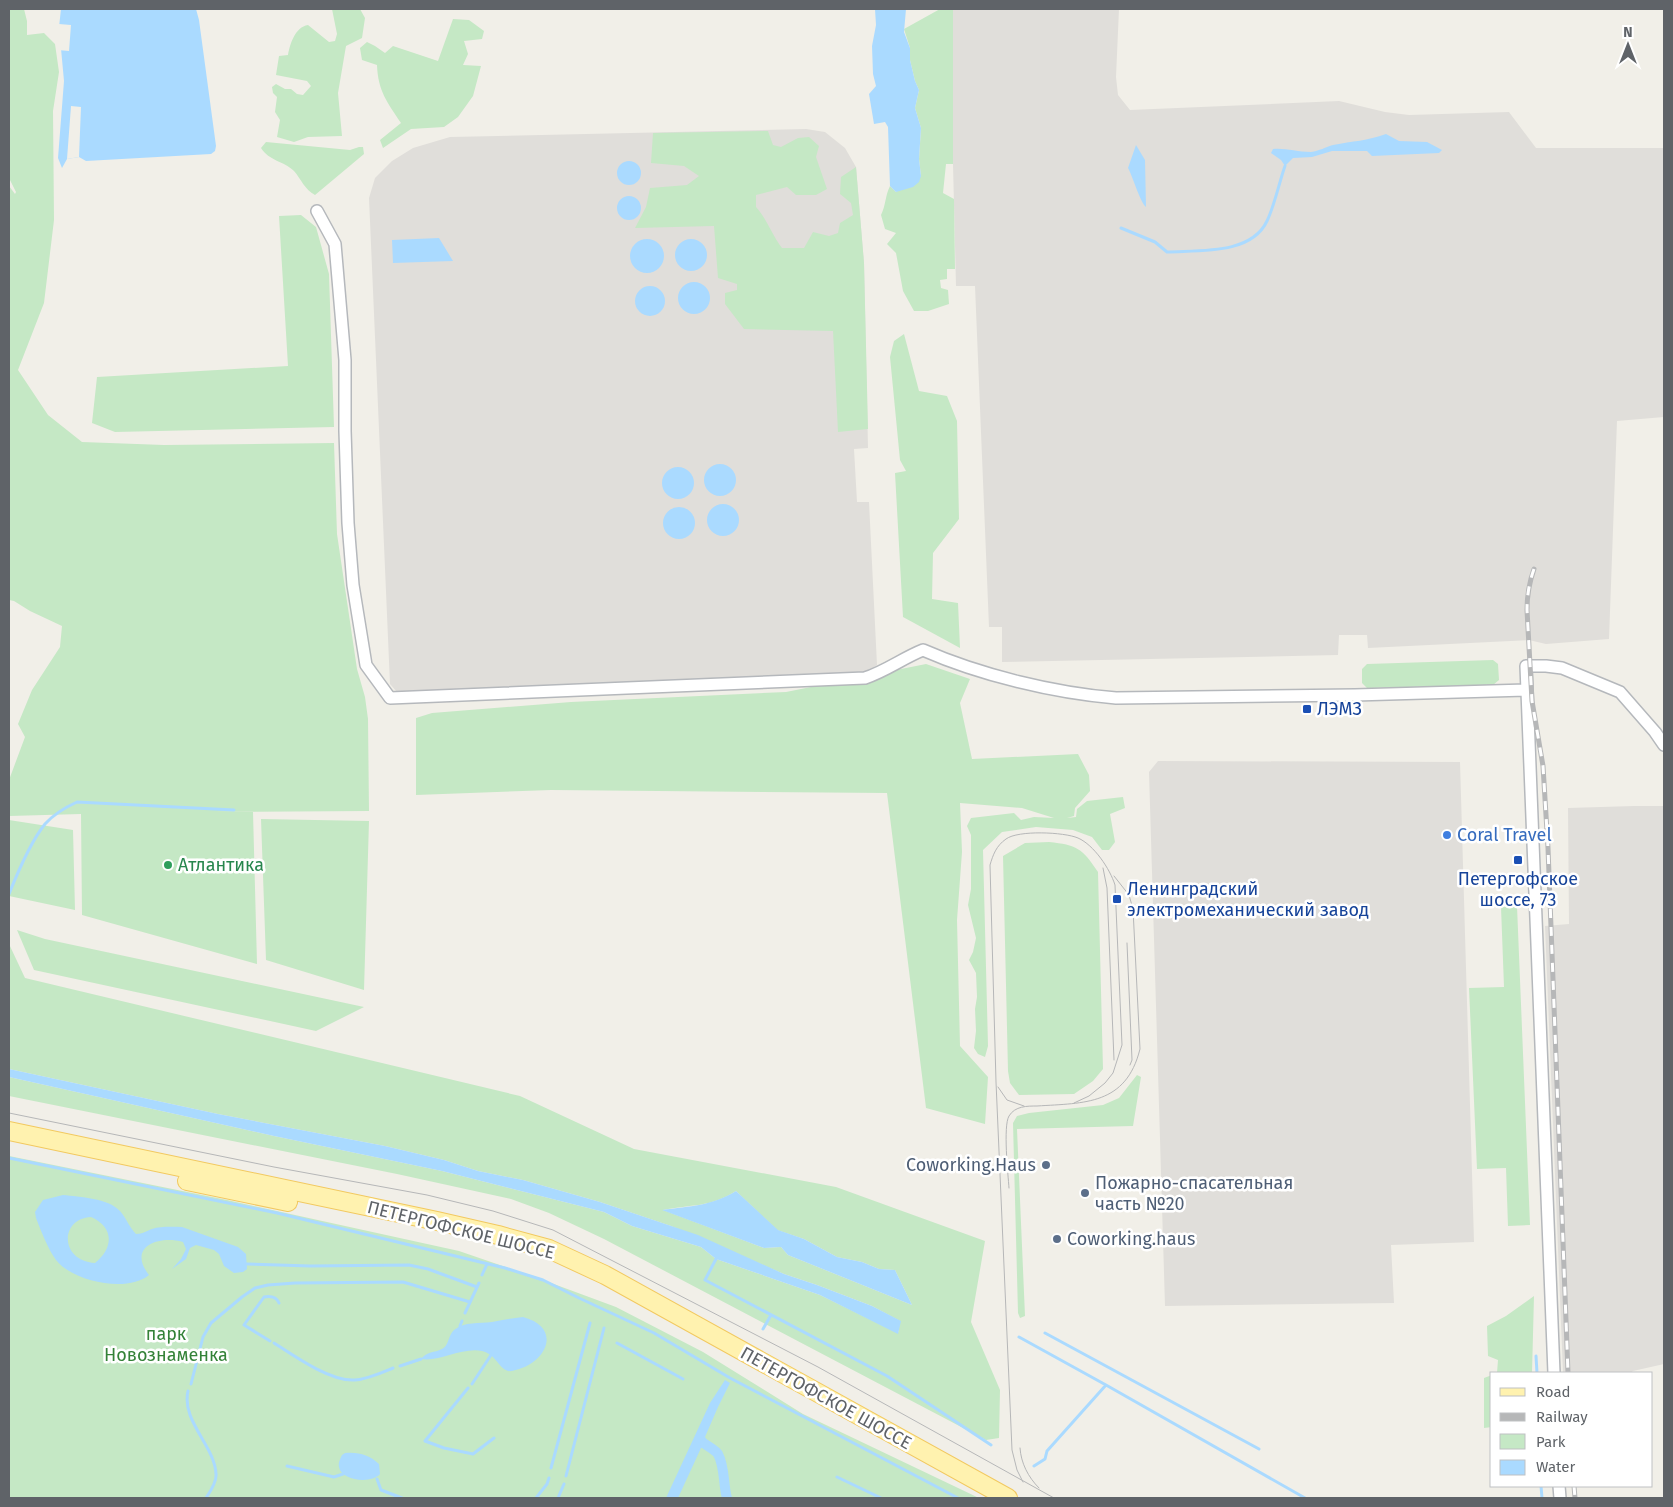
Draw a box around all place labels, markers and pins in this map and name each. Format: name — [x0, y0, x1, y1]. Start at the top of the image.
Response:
place label: ЛЭМЗ — [1317, 698, 1362, 720]
marker: ЛЭМЗ — [1301, 703, 1313, 715]
place label: Coral Travel — [1457, 824, 1552, 846]
marker: Coral Travel — [1441, 829, 1453, 841]
place label: Атлантика — [178, 854, 264, 876]
marker: Петергофское шоссе, 73 — [1512, 854, 1524, 866]
marker: Атлантика — [162, 859, 174, 871]
place label: Петергофское шоссе, 73 — [1458, 868, 1578, 911]
place label: Ленинградский электромеханический завод — [1127, 878, 1369, 921]
marker: Ленинградский электромеханический завод — [1111, 893, 1123, 905]
place label: Coworking.Haus — [906, 1154, 1036, 1176]
marker: Coworking.Haus — [1040, 1159, 1052, 1171]
place label: Пожарно-спасательная часть №20 — [1095, 1172, 1293, 1215]
marker: Пожарно-спасательная часть №20 — [1079, 1187, 1091, 1199]
place label: Coworking.haus — [1067, 1228, 1195, 1250]
marker: Coworking.haus — [1051, 1233, 1063, 1245]

